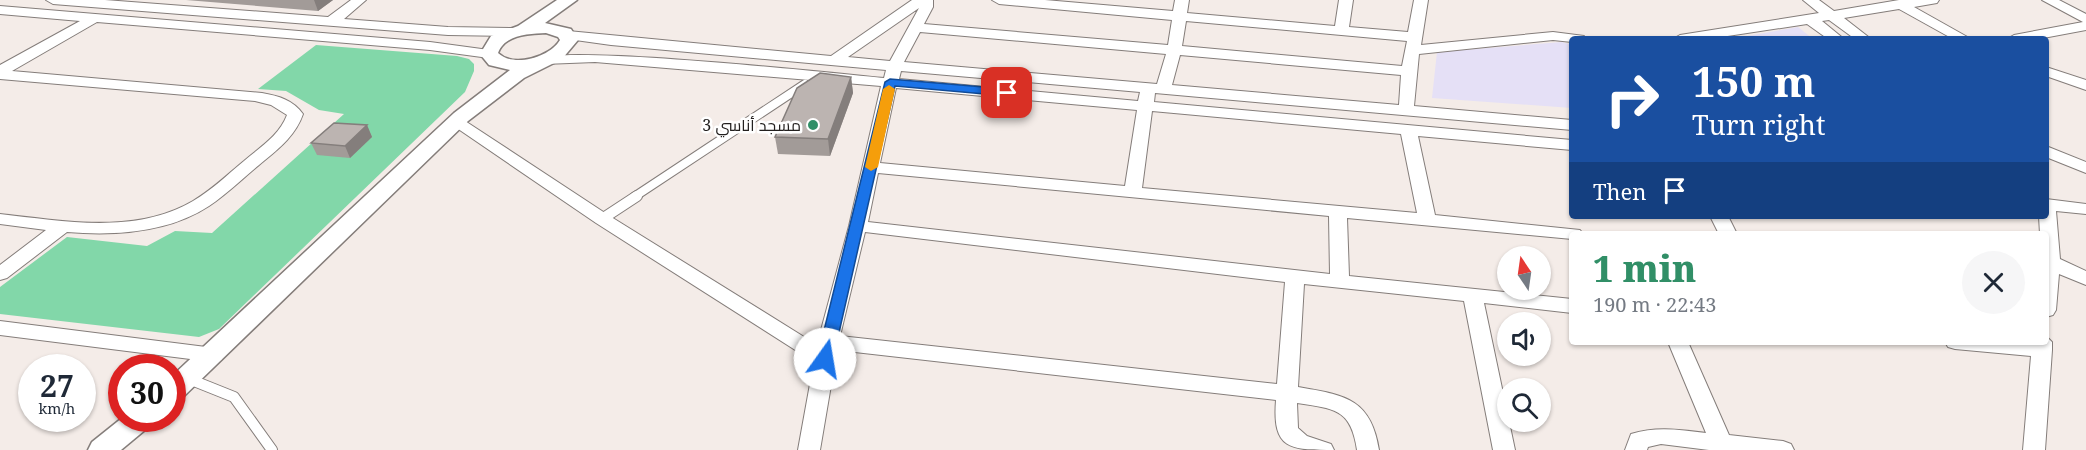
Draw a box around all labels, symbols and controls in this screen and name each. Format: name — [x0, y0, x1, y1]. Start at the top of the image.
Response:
text: 150 m — [1692, 52, 1816, 109]
icon: right — [1593, 60, 1671, 138]
pin — [981, 67, 1032, 118]
icon: arrive — [990, 76, 1023, 109]
text: Turn right — [1692, 106, 1825, 143]
place label: مسجد أناسي 3 — [702, 114, 801, 138]
marker: مسجد أناسي 3 — [806, 118, 820, 132]
icon: arrive — [1658, 174, 1691, 207]
text: Then — [1593, 176, 1646, 206]
text: 1 min — [1593, 244, 1696, 293]
north arrow — [1497, 246, 1551, 300]
map controls — [1497, 246, 1551, 432]
button: close — [1962, 251, 2025, 314]
text: 190 m · 22:43 — [1593, 291, 1716, 318]
button: sound — [1497, 312, 1551, 366]
position arrow — [793, 327, 857, 391]
speed limit sign: 30 — [108, 354, 186, 432]
text: 27 — [40, 365, 74, 406]
button: search — [1497, 378, 1551, 432]
text: km/h — [39, 398, 75, 418]

